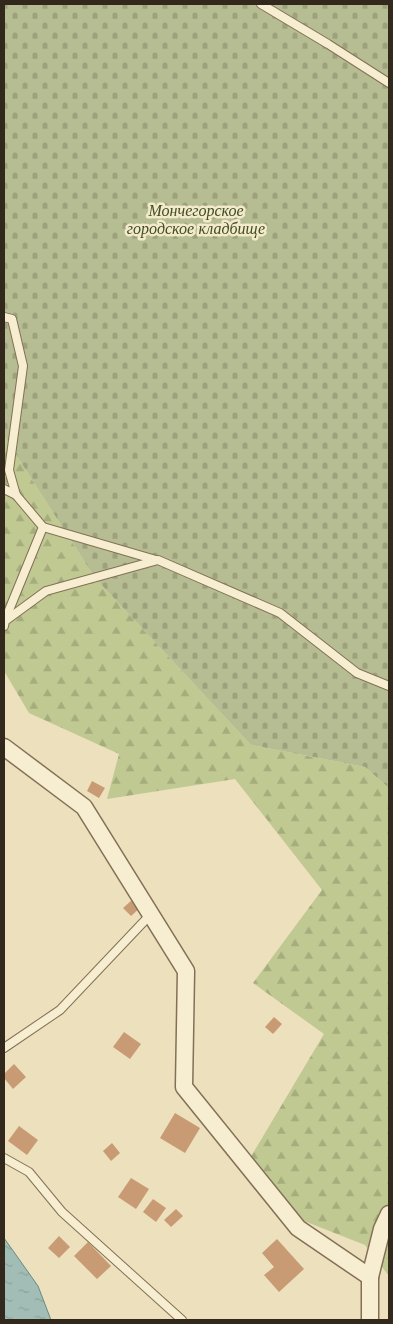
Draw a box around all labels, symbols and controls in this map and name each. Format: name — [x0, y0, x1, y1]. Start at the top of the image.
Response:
park label: Мончегорское городское кладбище — [127, 200, 265, 238]

